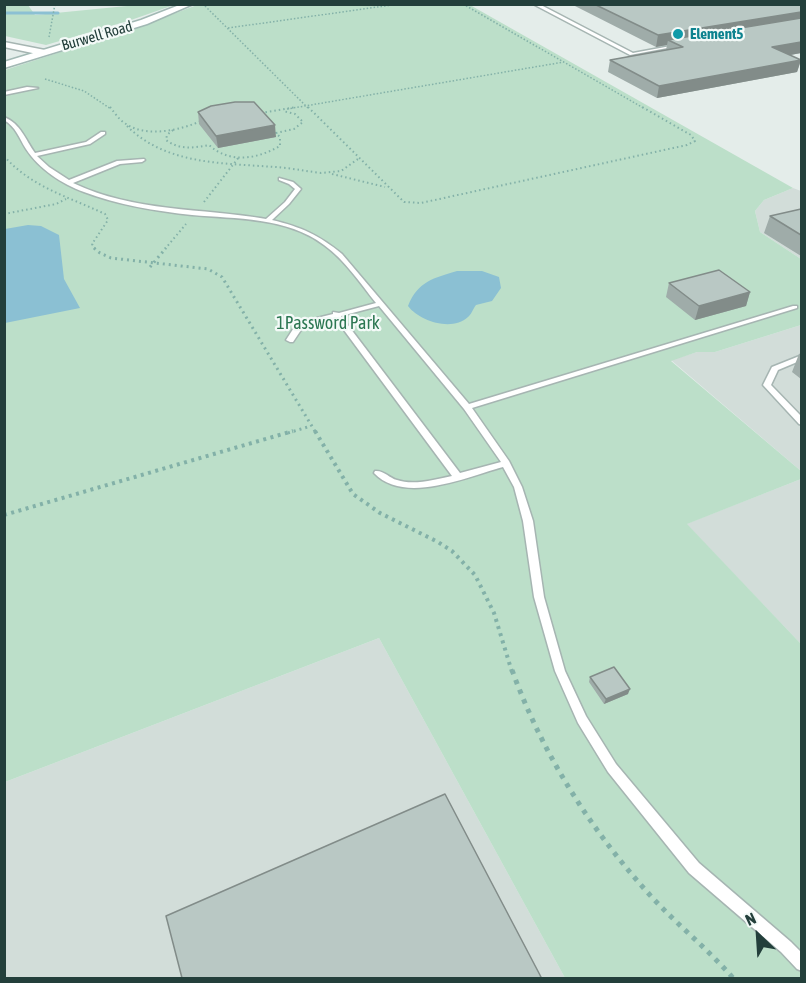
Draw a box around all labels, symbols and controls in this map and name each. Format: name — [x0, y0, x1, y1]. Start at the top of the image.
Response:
street label: Burwell Road — [59, 17, 135, 55]
place label: Element5 — [690, 25, 743, 43]
marker: Element5 — [671, 27, 685, 41]
park label: 1Password Park — [276, 312, 380, 334]
north arrow — [728, 905, 788, 965]
text: N — [742, 909, 758, 929]

